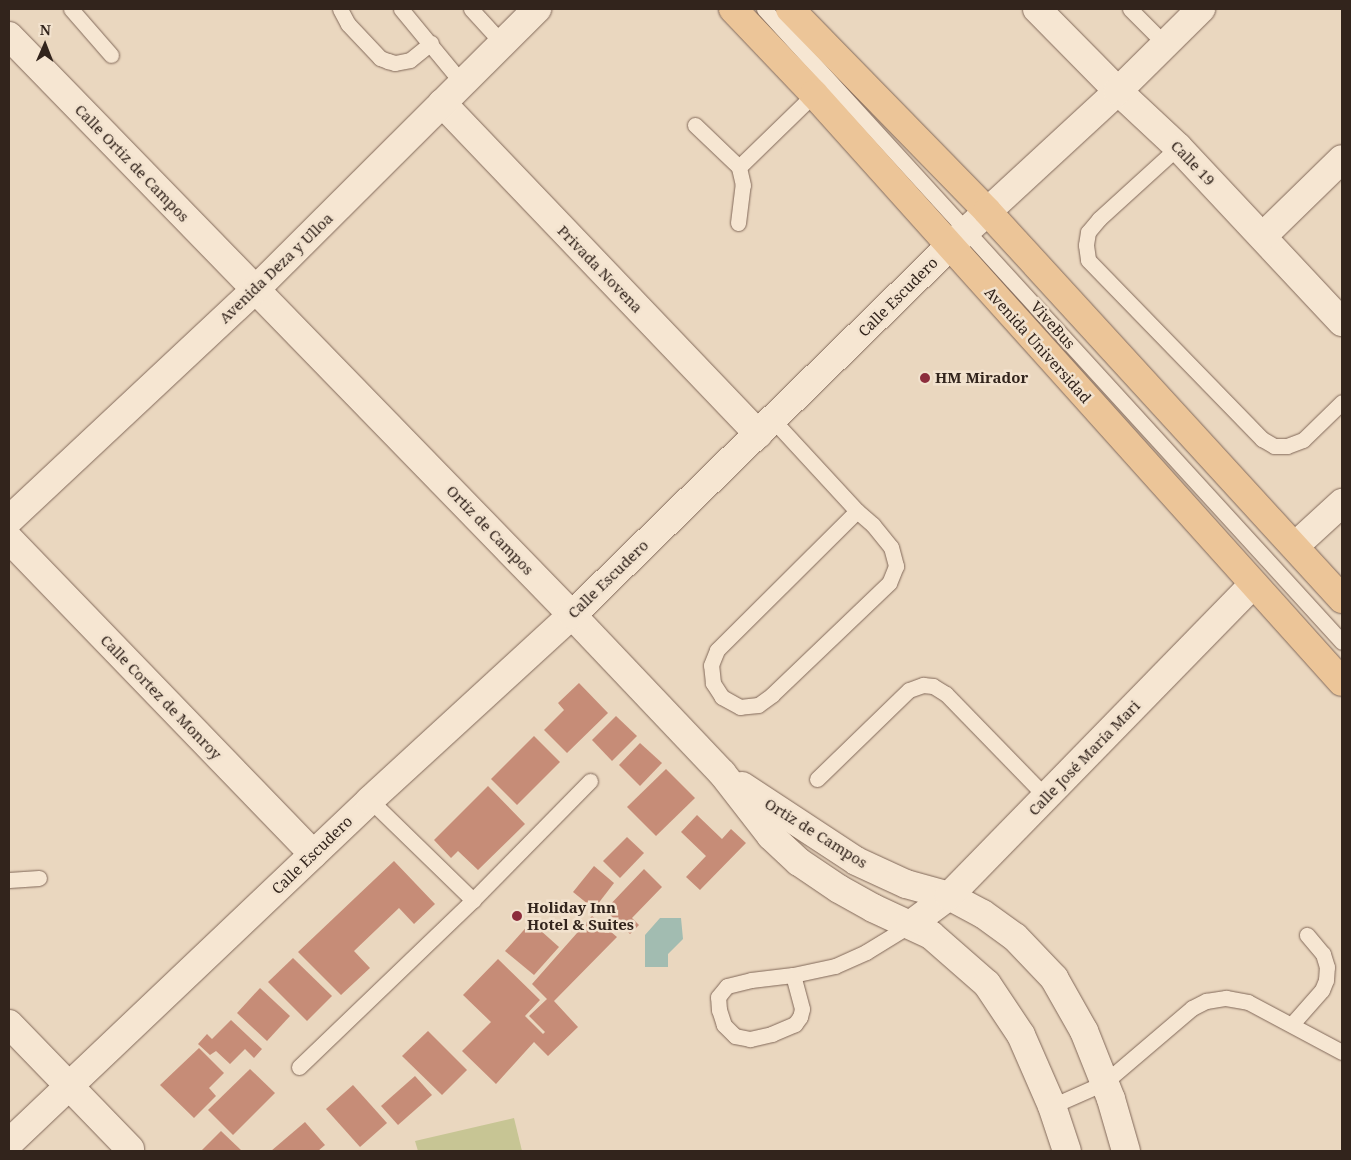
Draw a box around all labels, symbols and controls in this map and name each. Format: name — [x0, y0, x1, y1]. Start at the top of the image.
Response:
north arrow — [20, 20, 70, 70]
text: N — [40, 20, 51, 39]
street label: Calle Ortiz de Campos — [71, 101, 193, 225]
street label: Calle 19 — [1167, 137, 1219, 189]
street label: Avenida Deza y Ulloa — [215, 209, 337, 327]
street label: Privada Novena — [554, 222, 646, 316]
street label: Calle Escudero — [855, 254, 941, 340]
street label: Avenida Universidad — [981, 283, 1095, 407]
street label: ViveBus — [1027, 298, 1079, 352]
place label: HM Mirador — [935, 369, 1028, 387]
marker: HM Mirador — [919, 372, 931, 384]
street label: Ortiz de Campos — [443, 482, 537, 578]
street label: Calle Escudero — [564, 536, 652, 622]
street label: Calle Cortez de Monroy — [97, 631, 225, 763]
street label: Calle José María Mari — [1024, 697, 1144, 819]
street label: Ortiz de Campos — [761, 794, 871, 872]
street label: Calle Escudero — [268, 812, 356, 898]
place label: Holiday Inn Hotel & Suites — [527, 898, 634, 933]
marker: Holiday Inn Hotel & Suites — [511, 910, 523, 922]

